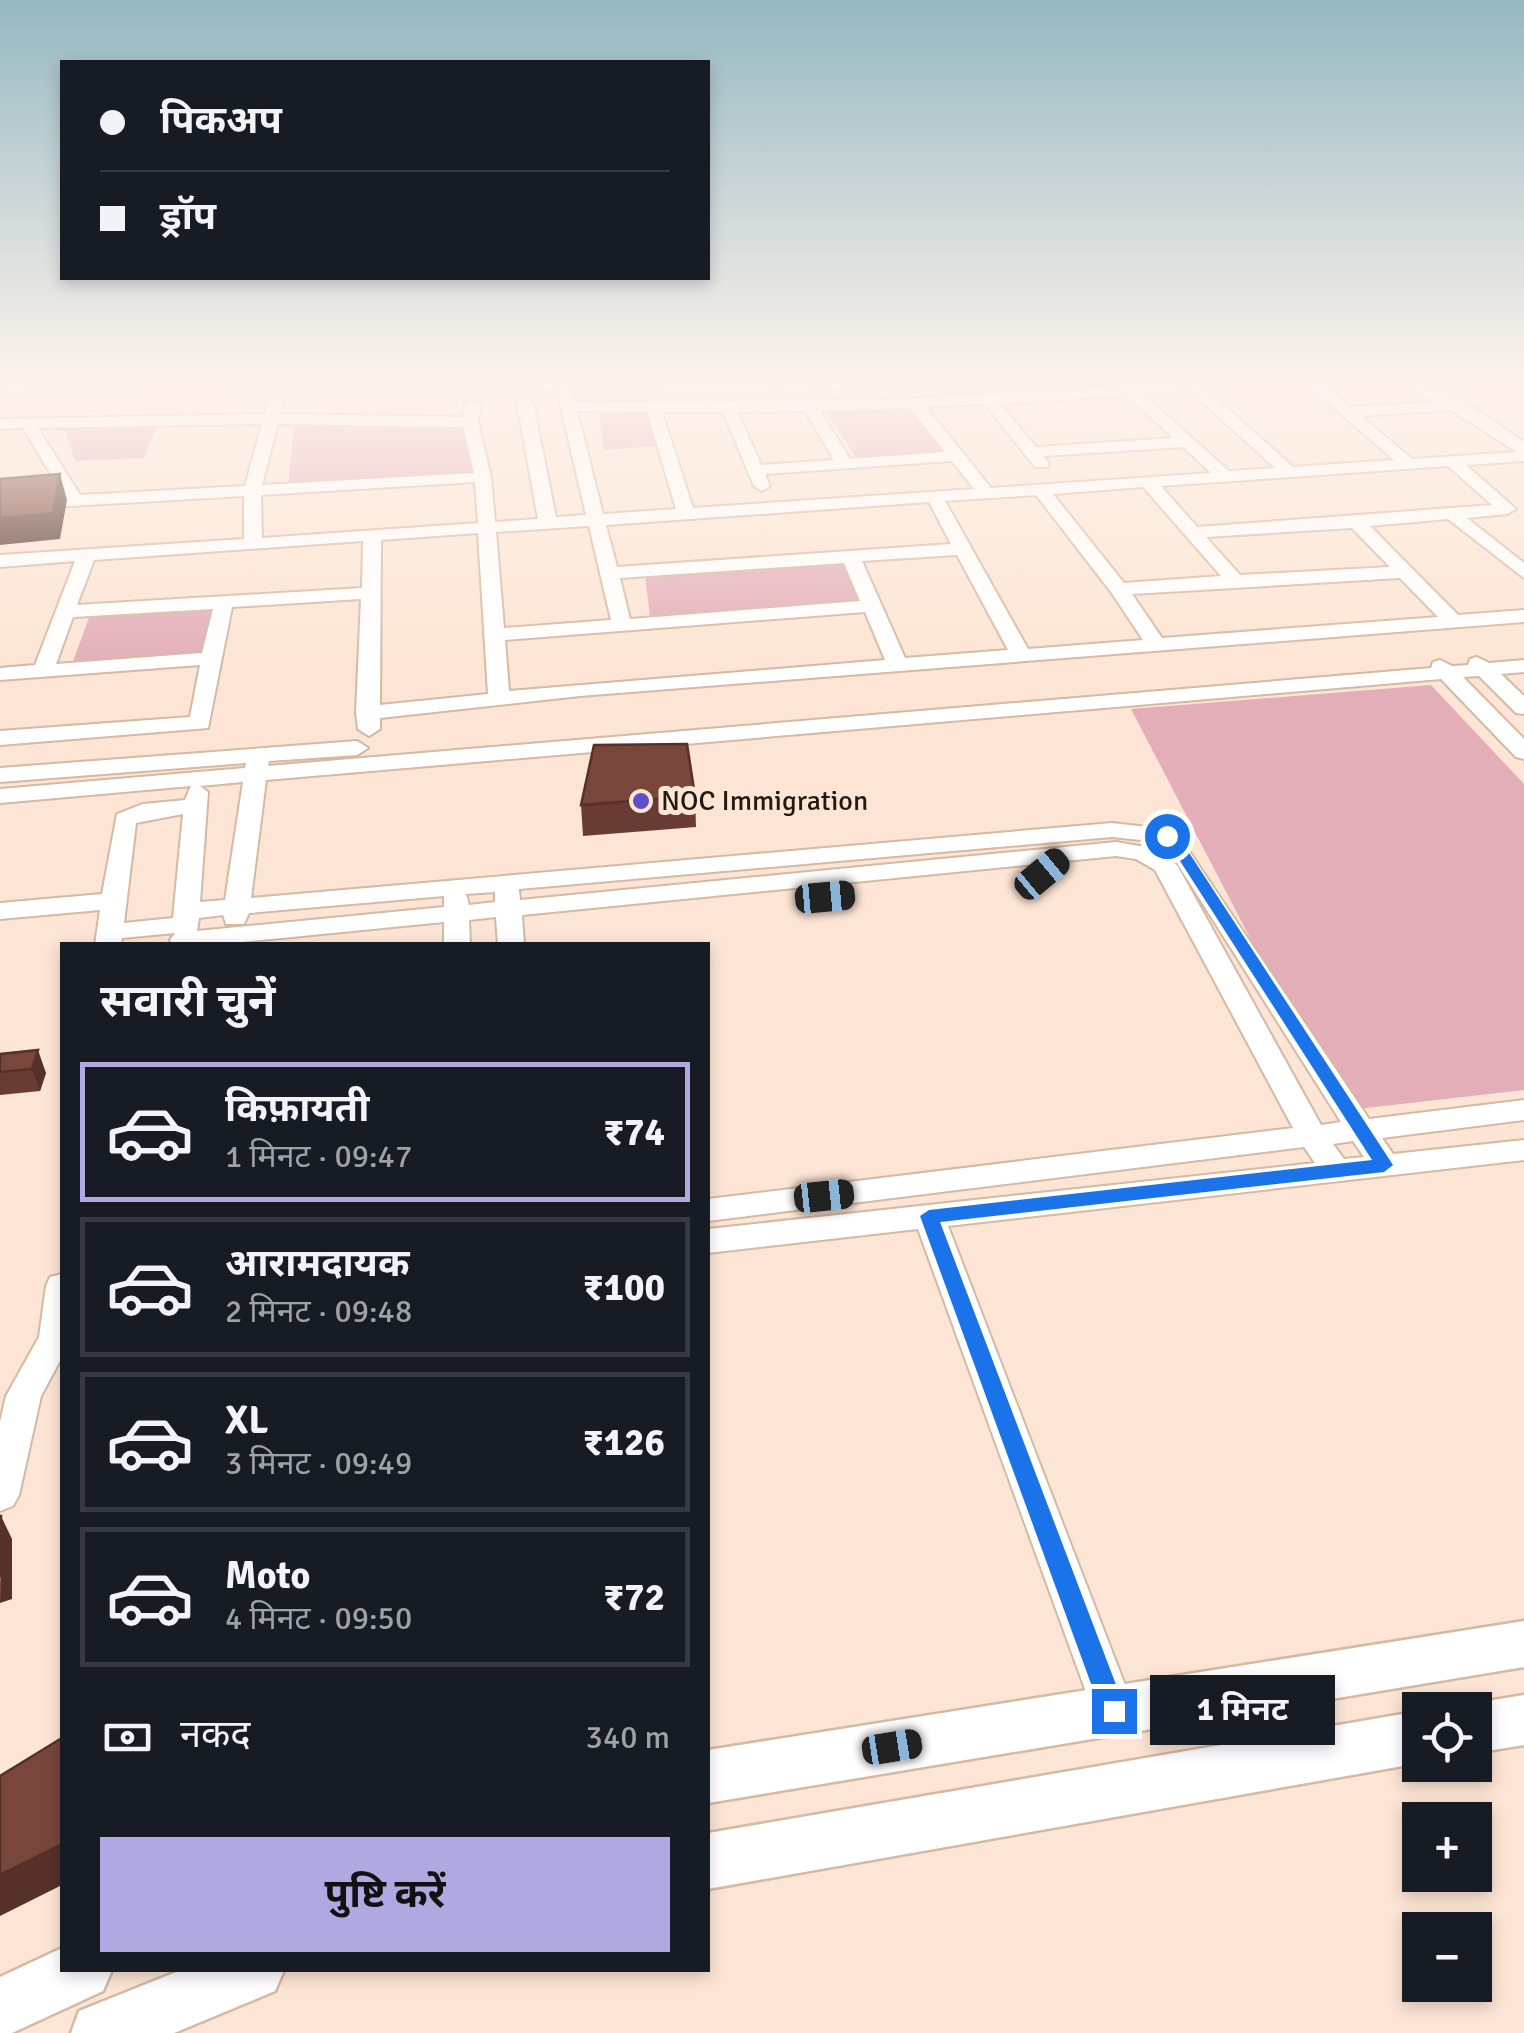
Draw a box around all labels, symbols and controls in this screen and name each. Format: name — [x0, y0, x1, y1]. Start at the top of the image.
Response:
text: पिकअप — [160, 97, 282, 144]
text: ड्रॉप — [160, 193, 216, 240]
place label: NOC Immigration — [661, 784, 868, 818]
marker: NOC Immigration — [630, 790, 652, 812]
route start — [1145, 814, 1190, 859]
car — [1009, 843, 1075, 905]
car — [794, 879, 856, 915]
text: सवारी चुनें — [100, 974, 275, 1029]
text: किफ़ायती — [225, 1085, 369, 1132]
icon: car — [105, 1087, 195, 1177]
text: ₹74 — [603, 1109, 665, 1156]
text: 1 मिनट · 09:47 — [225, 1137, 412, 1176]
car — [793, 1178, 855, 1214]
text: आरामदायक — [225, 1240, 409, 1287]
icon: car — [105, 1242, 195, 1332]
text: ₹100 — [583, 1264, 665, 1311]
text: 2 मिनट · 09:48 — [225, 1292, 412, 1331]
icon: car — [105, 1397, 195, 1487]
text: XL — [225, 1397, 268, 1444]
text: ₹126 — [583, 1419, 665, 1466]
text: 3 मिनट · 09:49 — [225, 1444, 412, 1483]
icon: car — [105, 1552, 195, 1642]
text: Moto — [225, 1552, 310, 1599]
text: ₹72 — [603, 1574, 665, 1621]
text: 4 मिनट · 09:50 — [225, 1599, 412, 1638]
callout: 1 मिनट — [1149, 1676, 1334, 1746]
route end — [1092, 1689, 1137, 1734]
text: 1 मिनट — [1197, 1690, 1288, 1729]
map controls — [1402, 1692, 1492, 2002]
button: locate — [1402, 1692, 1492, 1782]
icon: cash — [100, 1710, 155, 1765]
text: नकद — [180, 1711, 250, 1758]
text: 340 m — [586, 1718, 670, 1757]
car — [860, 1727, 924, 1767]
button: + — [1402, 1802, 1492, 1892]
button: पुष्टि करें — [100, 1837, 670, 1952]
button: − — [1402, 1912, 1492, 2002]

